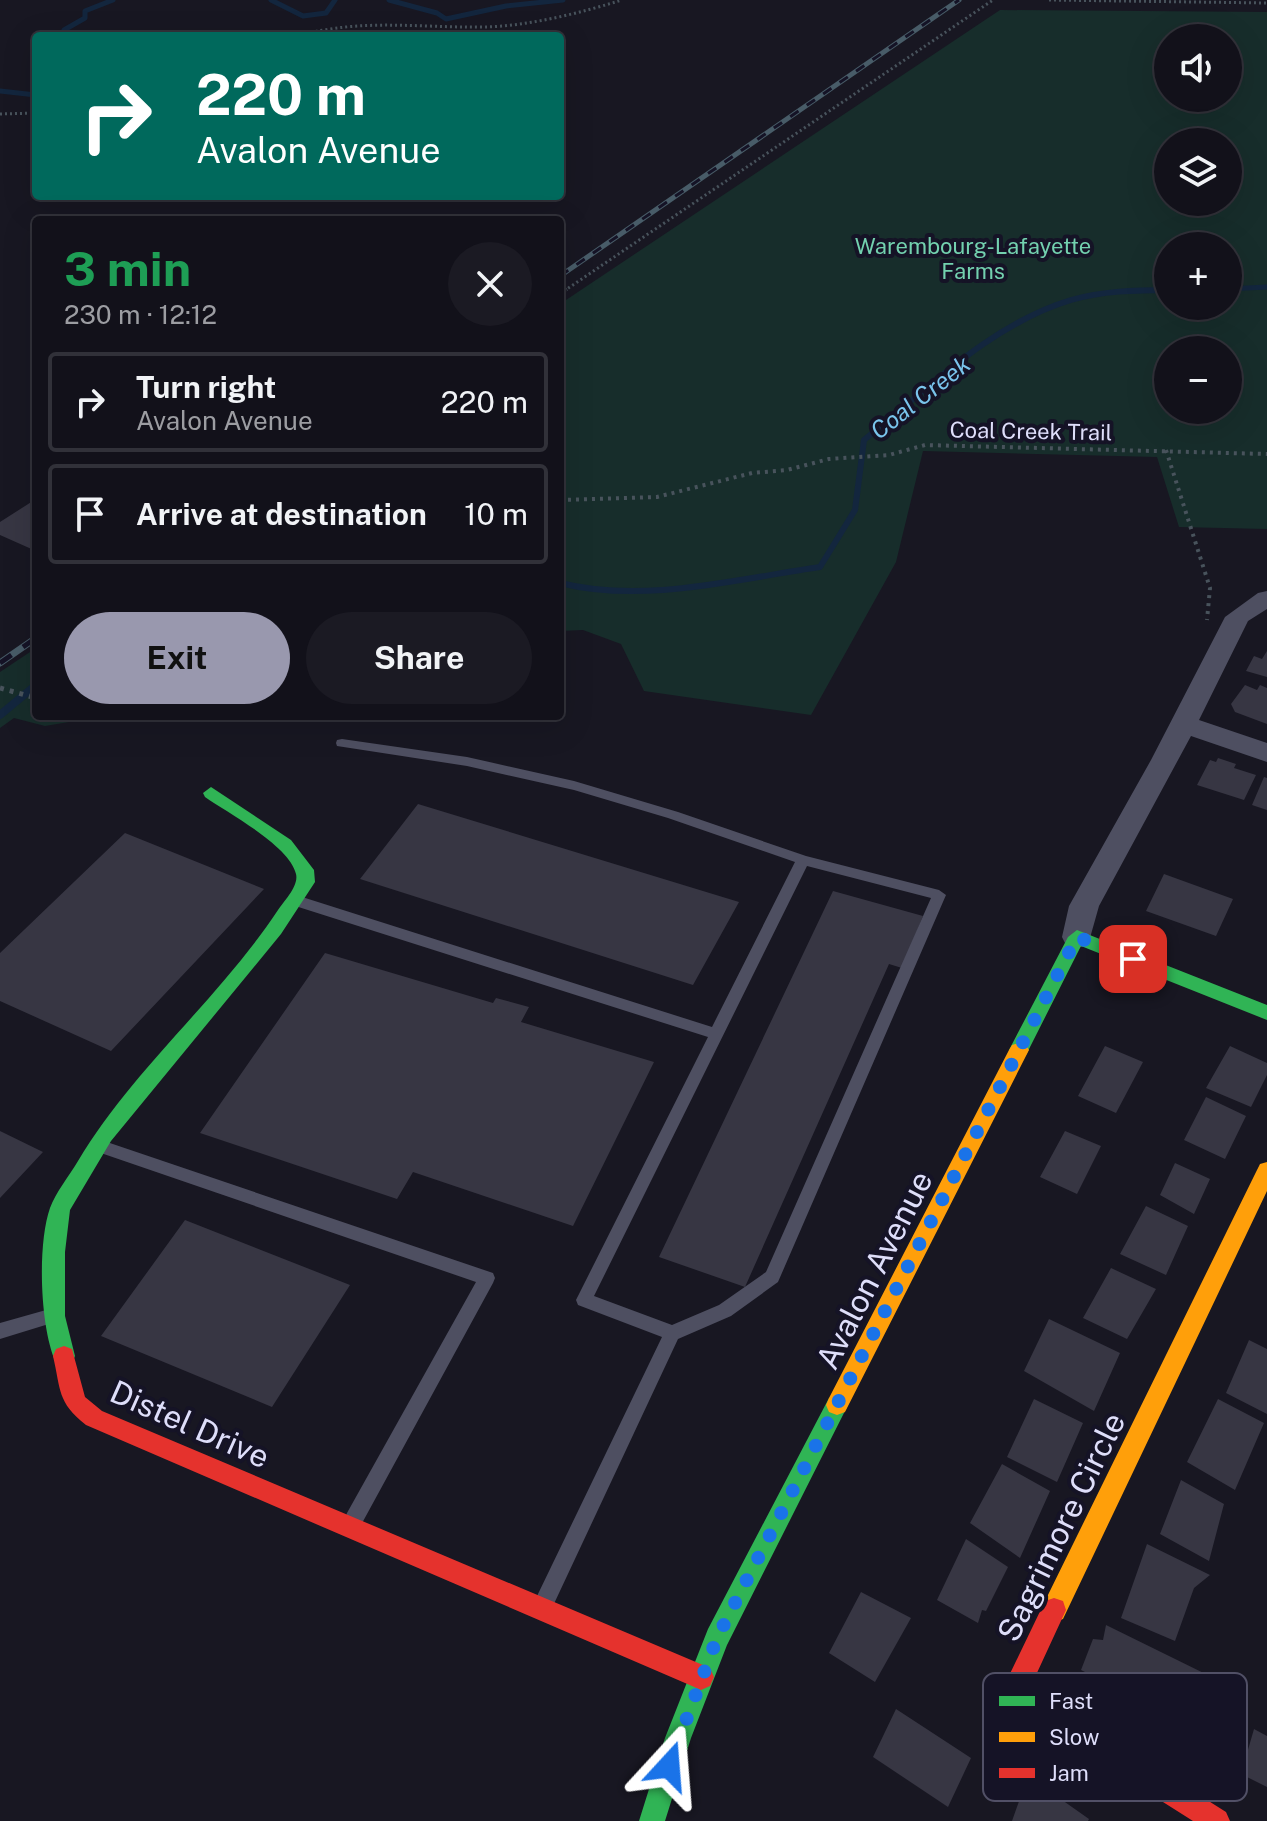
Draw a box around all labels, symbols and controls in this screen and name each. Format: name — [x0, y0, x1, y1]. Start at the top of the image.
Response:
map controls — [1154, 24, 1242, 424]
button: sound — [1154, 24, 1242, 112]
text: 220 m — [196, 62, 366, 128]
icon: right — [64, 64, 168, 168]
button: layers — [1154, 128, 1242, 216]
text: Avalon Avenue — [196, 129, 441, 171]
button: + — [1154, 232, 1242, 320]
park label: Warembourg-Lafayette Farms — [855, 233, 1091, 284]
text: 3 min — [64, 240, 191, 297]
button: close — [448, 242, 532, 326]
text: 230 m · 12:12 — [64, 299, 217, 330]
button: − — [1154, 336, 1242, 424]
water label: Coal Creek — [865, 349, 975, 445]
text: Turn right — [136, 369, 276, 405]
icon: right — [68, 380, 112, 424]
text: 220 m — [441, 384, 528, 420]
text: Avalon Avenue — [136, 405, 313, 436]
street label: Coal Creek Trail — [949, 417, 1113, 445]
icon: arrive — [68, 492, 112, 536]
text: Arrive at destination — [136, 496, 427, 532]
text: 10 m — [464, 496, 528, 532]
button: Exit — [64, 612, 290, 704]
button: Share — [306, 612, 532, 704]
pin — [1099, 925, 1167, 993]
icon: arrive — [1111, 937, 1155, 981]
street label: Avalon Avenue — [808, 1165, 940, 1375]
street label: Distel Drive — [105, 1372, 275, 1476]
street label: Sagrimore Circle — [990, 1407, 1132, 1647]
legend — [983, 1673, 1247, 1801]
text: Fast — [1049, 1688, 1093, 1714]
position arrow — [627, 1724, 711, 1808]
text: Slow — [1049, 1724, 1099, 1750]
text: Jam — [1049, 1760, 1089, 1786]

